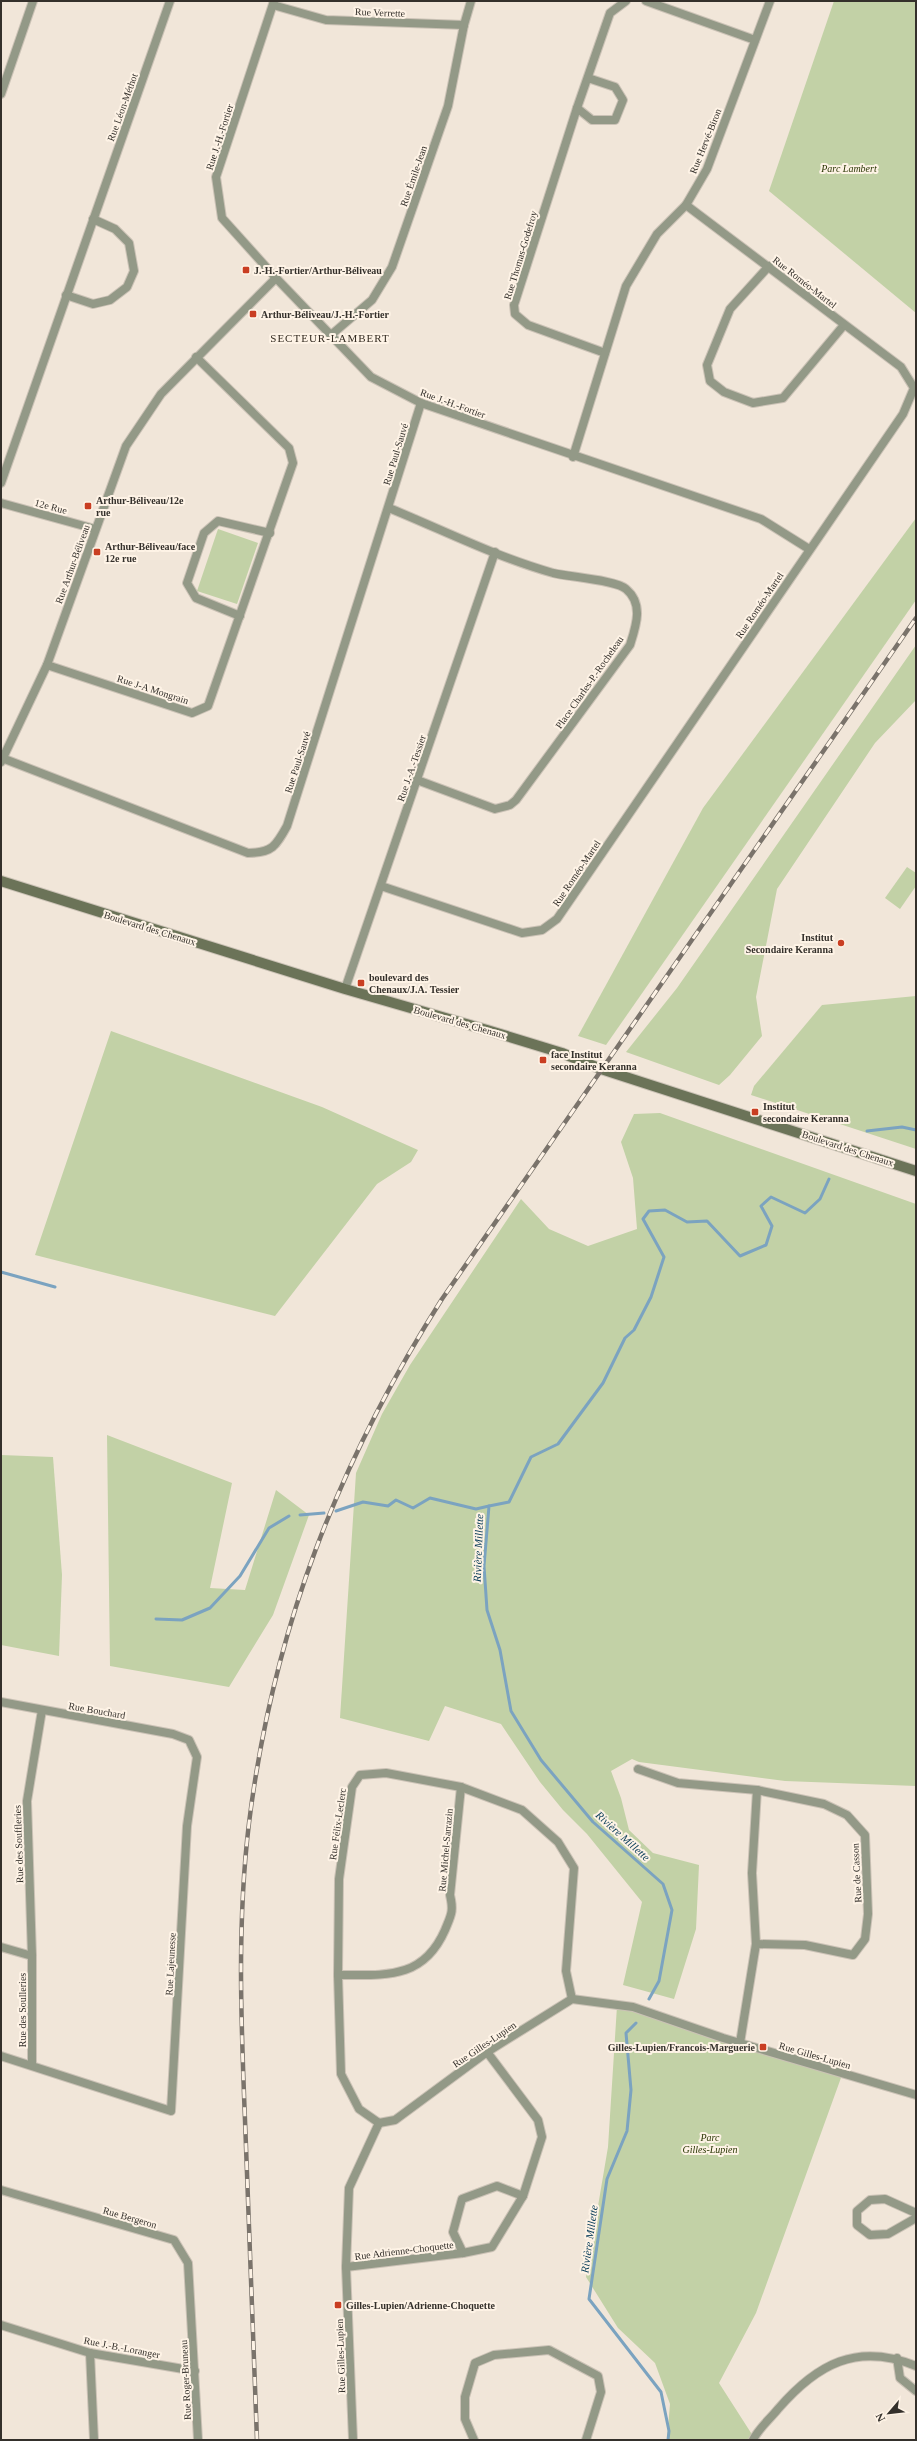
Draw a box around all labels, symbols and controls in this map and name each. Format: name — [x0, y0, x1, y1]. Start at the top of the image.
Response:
street label: Rue Verrette — [355, 6, 406, 19]
street label: Rue Léon-Méthot — [105, 72, 140, 143]
street label: Rue J.-H.-Fortier — [204, 102, 236, 171]
street label: Rue Hervé-Biron — [687, 107, 724, 175]
street label: Rue Émile-Jean — [398, 144, 429, 208]
park label: Parc Lambert — [820, 163, 877, 174]
street label: Rue Thomas-Godefroy — [502, 209, 539, 301]
street label: Rue Roméo-Martel — [771, 254, 839, 311]
marker: J.-H.-Fortier/Arthur-Béliveau — [241, 265, 251, 275]
place label: J.-H.-Fortier/Arthur-Béliveau — [254, 265, 382, 276]
marker: Arthur-Béliveau/J.-H.-Fortier — [248, 309, 258, 319]
place label: Arthur-Béliveau/J.-H.-Fortier — [261, 309, 389, 320]
district label: SECTEUR-LAMBERT — [270, 332, 390, 344]
street label: Rue J.-H.-Fortier — [419, 387, 488, 421]
street label: Rue Paul-Sauvé — [381, 421, 410, 486]
place label: Arthur-Béliveau/12e rue — [96, 495, 184, 518]
street label: 12e Rue — [33, 497, 69, 516]
marker: Arthur-Béliveau/12e rue — [83, 501, 93, 511]
street label: Rue Arthur-Béliveau — [53, 523, 92, 605]
place label: Arthur-Béliveau/face 12e rue — [105, 541, 196, 564]
marker: Arthur-Béliveau/face 12e rue — [92, 547, 102, 557]
street label: Rue Roméo-Martel — [733, 570, 786, 640]
street label: Place Charles-P.-Rocheleau — [553, 634, 626, 731]
street label: Rue J-A Mongrain — [116, 673, 190, 706]
street label: Rue Paul-Sauvé — [282, 729, 313, 794]
street label: Rue J.-A.-Tessier — [395, 733, 428, 803]
street label: Rue Roméo-Martel — [550, 838, 603, 908]
street label: Boulevard des Chenaux — [103, 909, 197, 948]
place label: Institut Secondaire Keranna — [746, 932, 834, 955]
marker: Institut Secondaire Keranna — [836, 938, 846, 948]
place label: boulevard des Chenaux/J.A. Tessier — [369, 972, 460, 995]
marker: boulevard des Chenaux/J.A. Tessier — [356, 978, 366, 988]
street label: Boulevard des Chenaux — [412, 1004, 507, 1041]
place label: face Institut secondaire Keranna — [551, 1049, 637, 1072]
marker: face Institut secondaire Keranna — [538, 1055, 548, 1065]
place label: Institut secondaire Keranna — [763, 1101, 849, 1124]
marker: Institut secondaire Keranna — [750, 1107, 760, 1117]
street label: Boulevard des Chenaux — [801, 1128, 895, 1168]
water label: Rivière Millette — [471, 1514, 485, 1583]
street label: Rue Bouchard — [68, 1700, 126, 1721]
street label: Rue Félix-Leclerc — [327, 1787, 348, 1861]
street label: Rue des Souffleries — [12, 1805, 25, 1883]
street label: Rue Michel-Sarrazin — [436, 1808, 455, 1892]
water label: Rivière Millette — [593, 1808, 652, 1863]
street label: Rue de Casson — [849, 1843, 864, 1903]
street label: Rue Lajeunesse — [163, 1932, 178, 1996]
street label: Rue des Soulleries — [17, 1973, 28, 2047]
street label: Rue Gilles-Lupien — [450, 2019, 518, 2070]
street label: Rue Gilles-Lupien — [778, 2040, 852, 2071]
place label: Gilles-Lupien/Francois-Marguerie — [608, 2042, 756, 2053]
marker: Gilles-Lupien/Francois-Marguerie — [758, 2042, 768, 2052]
park label: Parc Gilles-Lupien — [683, 2132, 738, 2155]
water label: Rivière Millette — [578, 2204, 600, 2275]
street label: Rue Bergeron — [102, 2205, 158, 2230]
street label: Rue Adrienne-Choquette — [354, 2239, 455, 2262]
marker: Gilles-Lupien/Adrienne-Choquette — [333, 2300, 343, 2310]
place label: Gilles-Lupien/Adrienne-Choquette — [346, 2300, 495, 2311]
street label: Rue Gilles-Lupien — [334, 2319, 347, 2393]
street label: Rue J.-B.-Loranger — [83, 2335, 162, 2360]
street label: Rue Roger-Bruneau — [178, 2340, 193, 2420]
north arrow — [869, 2393, 909, 2433]
text: N — [873, 2411, 887, 2424]

